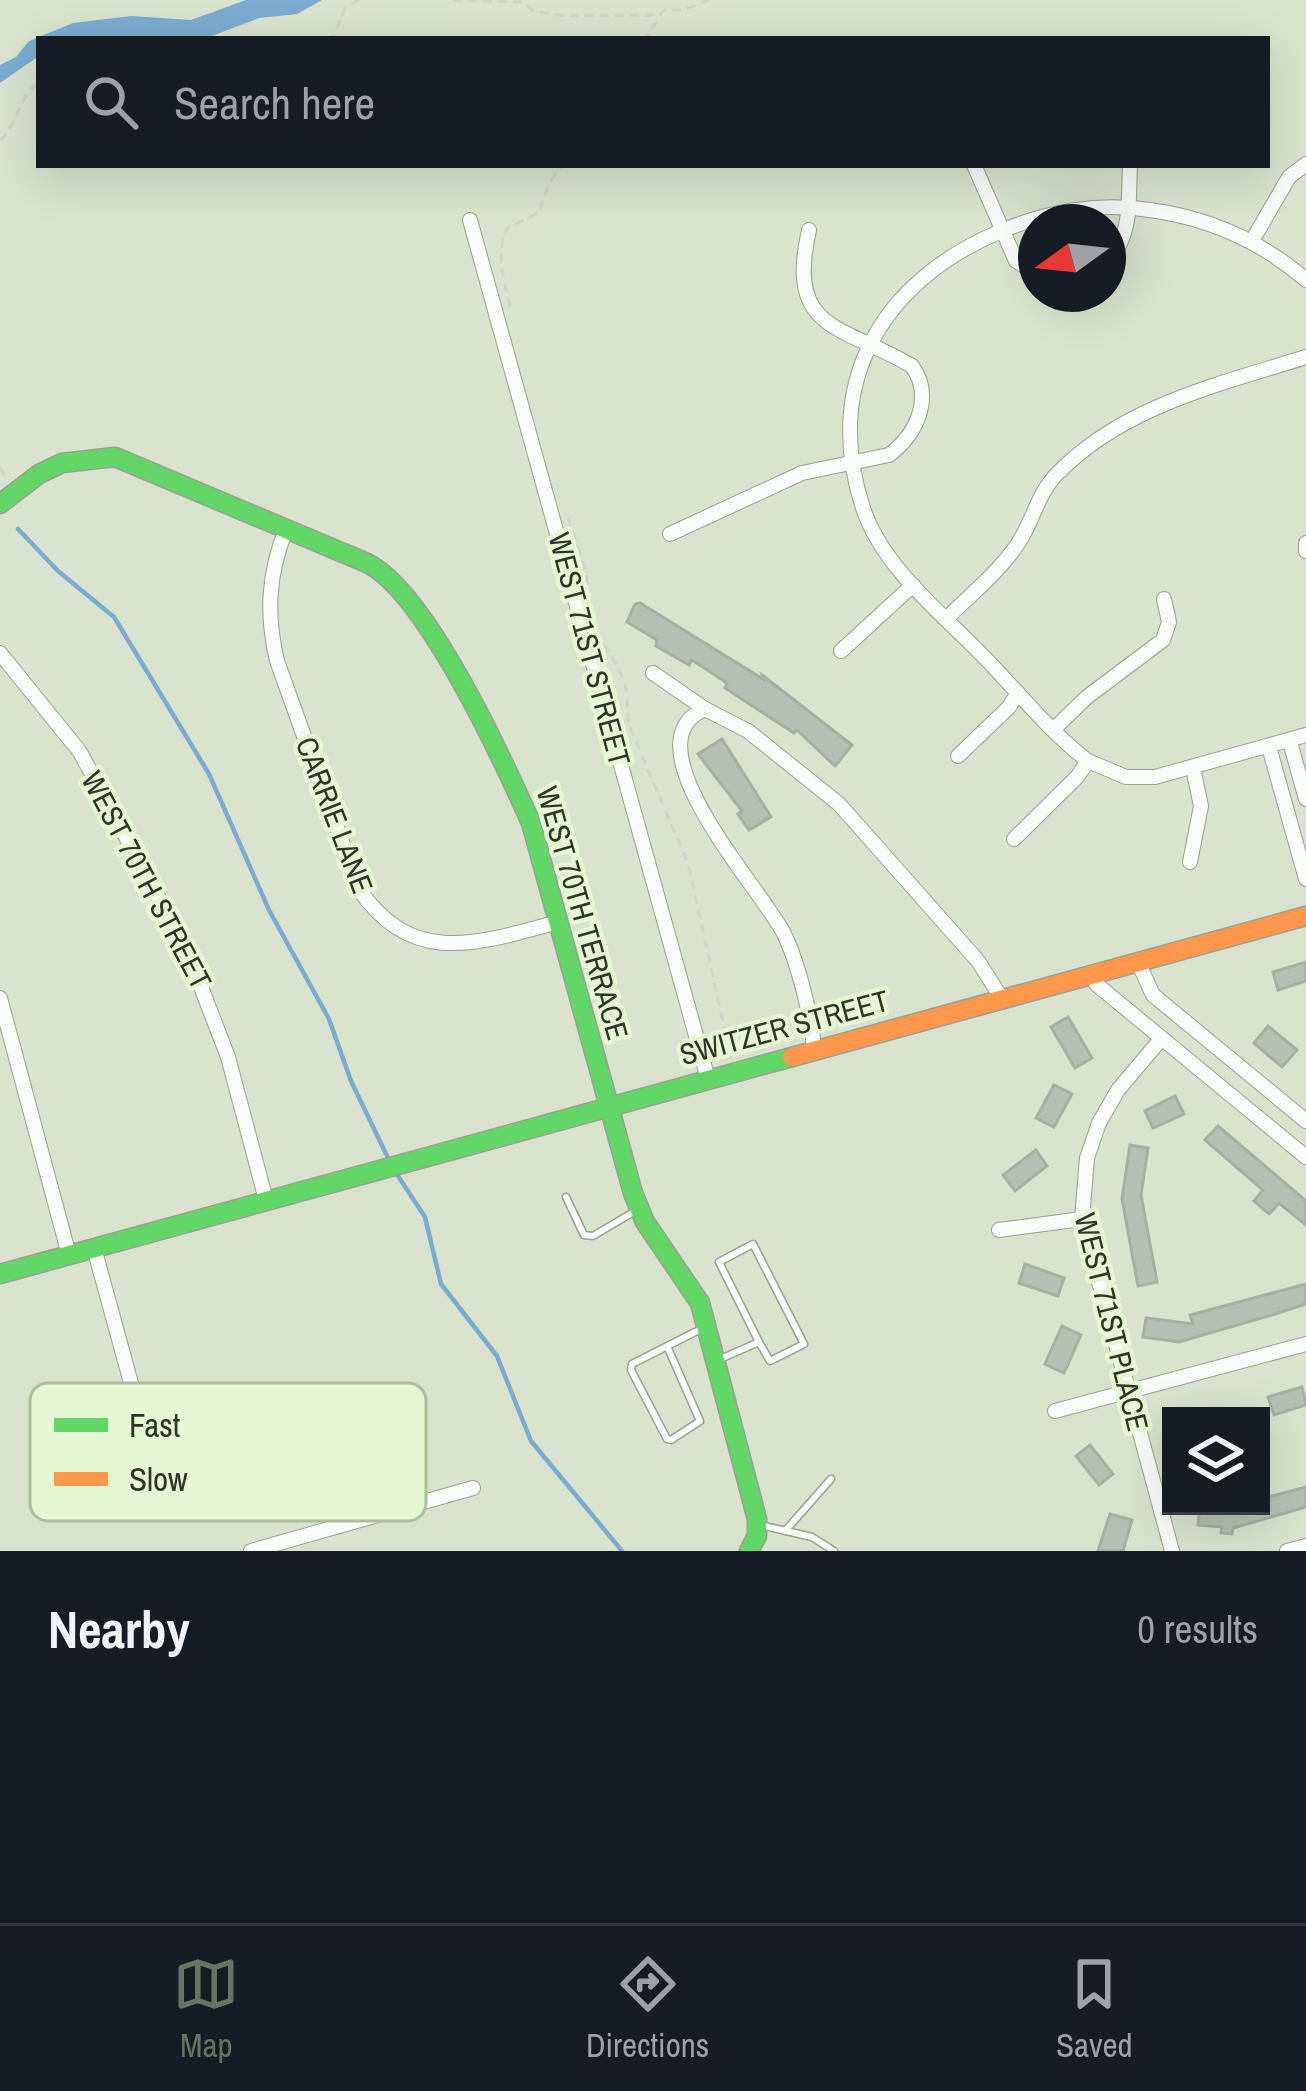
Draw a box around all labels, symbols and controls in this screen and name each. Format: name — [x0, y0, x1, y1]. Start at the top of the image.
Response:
search box — [36, 36, 1270, 168]
icon: search — [78, 69, 144, 135]
text: Search here — [174, 72, 375, 133]
north arrow — [1018, 204, 1126, 312]
street label: WEST 71ST STREET — [540, 528, 640, 770]
street label: CARRIE LANE — [287, 731, 383, 899]
street label: WEST 70TH STREET — [73, 764, 221, 996]
street label: WEST 70TH TERRACE — [528, 782, 638, 1044]
street label: SWITZER STREET — [675, 980, 893, 1074]
street label: WEST 71ST PLACE — [1066, 1209, 1158, 1435]
legend — [30, 1383, 426, 1521]
text: Fast — [129, 1403, 180, 1447]
map controls — [1162, 1407, 1270, 1515]
button: layers — [1162, 1407, 1270, 1515]
text: Slow — [129, 1457, 188, 1501]
text: Nearby — [48, 1595, 190, 1664]
text: 0 results — [1137, 1603, 1258, 1655]
tab: Map — [173, 1951, 239, 2067]
tab: Directions — [586, 1951, 709, 2067]
tab: Saved — [1056, 1951, 1133, 2067]

